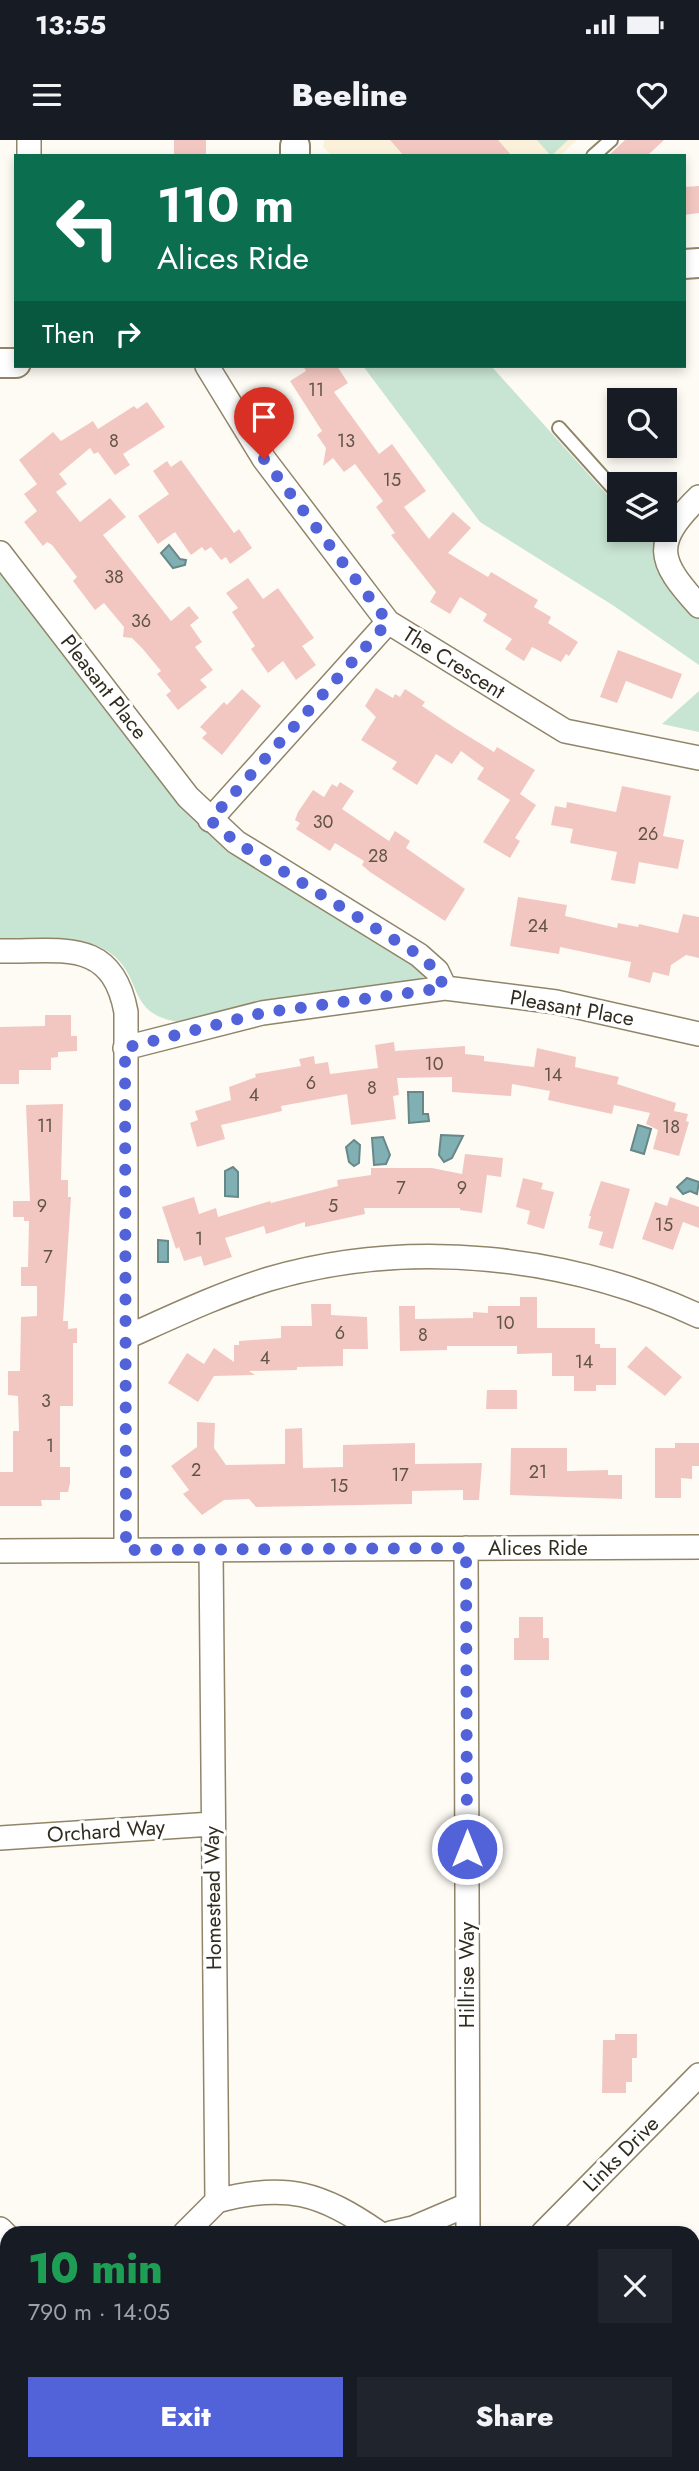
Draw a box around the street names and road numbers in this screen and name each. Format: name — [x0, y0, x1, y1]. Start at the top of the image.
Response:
street label: The Crescent — [397, 620, 511, 706]
street label: Pleasant Place — [54, 628, 155, 746]
street label: Pleasant Place — [508, 982, 637, 1034]
street label: Alices Ride — [488, 1533, 588, 1563]
street label: Orchard Way — [46, 1812, 167, 1850]
street label: Homestead Way — [197, 1825, 229, 1970]
street label: Hillrise Way — [452, 1921, 482, 2028]
street label: Links Drive — [576, 2109, 666, 2199]

